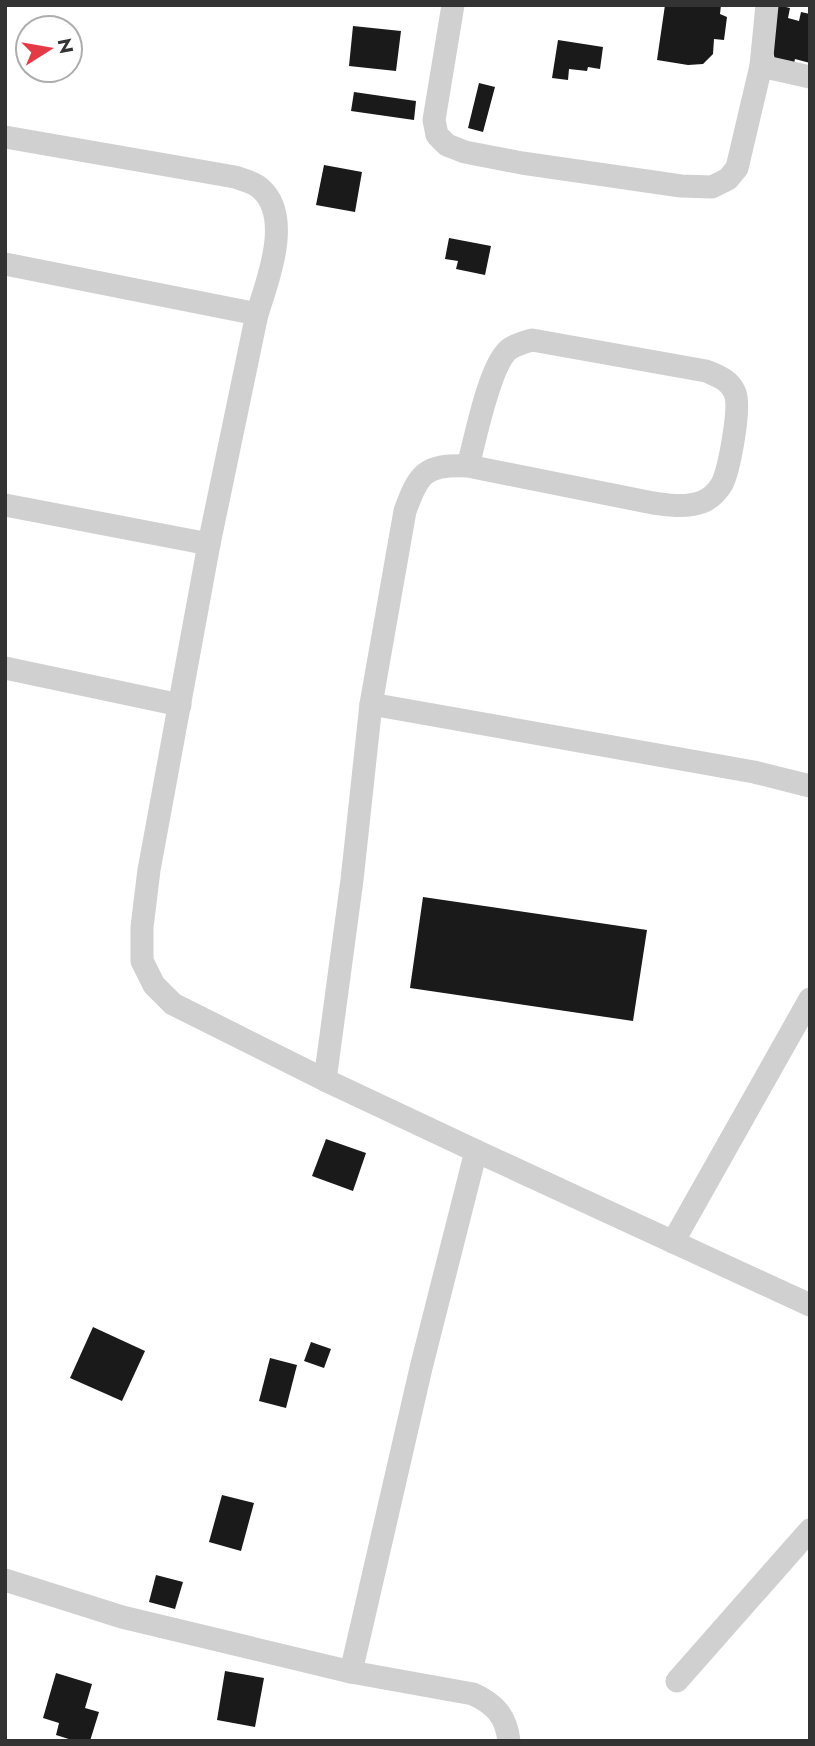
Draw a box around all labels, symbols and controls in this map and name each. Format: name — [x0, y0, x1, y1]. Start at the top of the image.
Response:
north arrow — [14, 14, 84, 84]
text: N — [51, 36, 80, 56]

